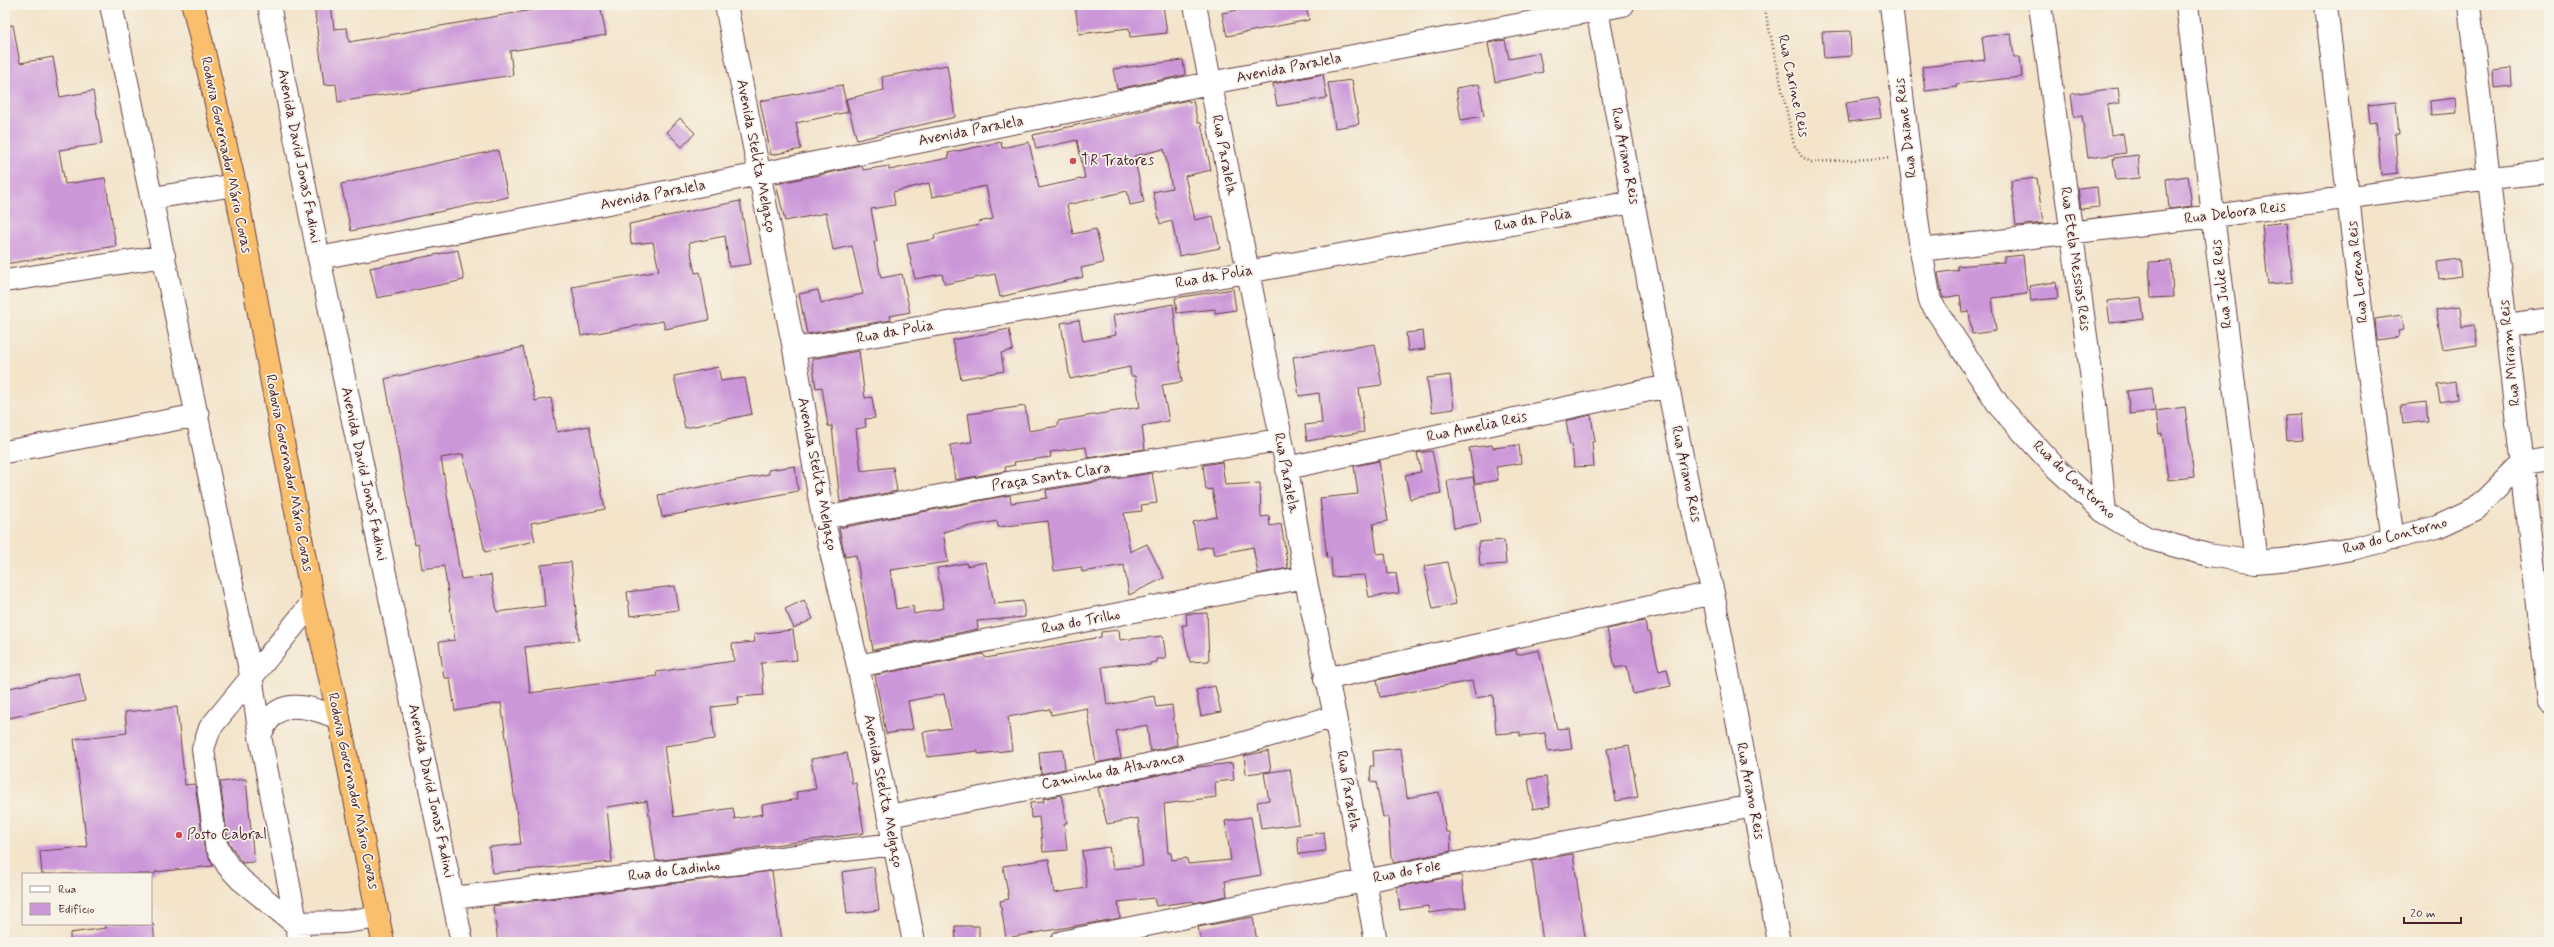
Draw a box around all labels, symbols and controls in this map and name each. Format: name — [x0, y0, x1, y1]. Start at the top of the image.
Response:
street label: Rua Carine Reis — [1772, 33, 1814, 140]
street label: Avenida Paralela — [1235, 48, 1343, 88]
street label: Rodovia Governador Mário Covas — [195, 55, 257, 256]
street label: Avenida David Jonas Fadini — [272, 67, 326, 245]
street label: Rua Daiane Reis — [1890, 76, 1922, 179]
street label: Avenida Stelita Melgaço — [731, 78, 781, 234]
street label: Rua Ariano Reis — [1606, 106, 1644, 207]
street label: Avenida Paralela — [917, 111, 1025, 151]
street label: Rua Paralela — [1206, 113, 1242, 198]
place label: TR Tratores — [1081, 151, 1155, 171]
marker: TR Tratores — [1068, 156, 1078, 166]
street label: Avenida Paralela — [599, 175, 707, 215]
street label: Rua Etela Messias Reis — [2055, 186, 2095, 333]
street label: Rua Debora Reis — [2183, 197, 2287, 229]
street label: Rua da Polia — [1493, 203, 1574, 237]
street label: Rua Lorena Reis — [2343, 219, 2373, 324]
street label: Rua Julie Reis — [2207, 238, 2237, 330]
street label: Rua da Polia — [1174, 260, 1255, 294]
street label: Rua Miriam Reis — [2494, 298, 2526, 407]
street label: Rua da Polia — [855, 315, 936, 349]
street label: Rodovia Governador Mário Covas — [260, 373, 318, 574]
street label: Avenida David Jonas Fadini — [336, 385, 392, 563]
street label: Avenida Stelita Melgaço — [792, 396, 842, 552]
street label: Rua Amelia Reis — [1425, 407, 1529, 447]
street label: Rua Ariano Reis — [1666, 424, 1706, 525]
street label: Rua Paralela — [1268, 431, 1304, 516]
street label: Rua do Contorno — [2028, 436, 2120, 524]
street label: Praça Santa Clara — [990, 458, 1112, 496]
street label: Rua do Contorno — [2341, 512, 2450, 560]
street label: Rua do Trilho — [1040, 605, 1122, 639]
street label: Rodovia Governador Mário Covas — [322, 691, 384, 892]
street label: Avenida David Jonas Fadini — [403, 702, 459, 880]
street label: Avenida Stelita Melgaço — [858, 713, 908, 869]
street label: Rua Ariano Reis — [1731, 741, 1769, 842]
street label: Caminho da Alavanca — [1040, 747, 1186, 795]
street label: Rua Paralela — [1331, 749, 1365, 834]
place label: Posto Cabral — [187, 825, 267, 845]
marker: Posto Cabral — [174, 830, 184, 840]
street label: Rua do Cadinho — [627, 855, 721, 887]
street label: Rua do Fole — [1371, 856, 1443, 888]
legend — [22, 873, 152, 925]
text: Rua — [58, 882, 76, 898]
scale bar — [2404, 899, 2461, 925]
text: Edifício — [58, 902, 94, 918]
text: 20 m — [2410, 906, 2436, 922]

